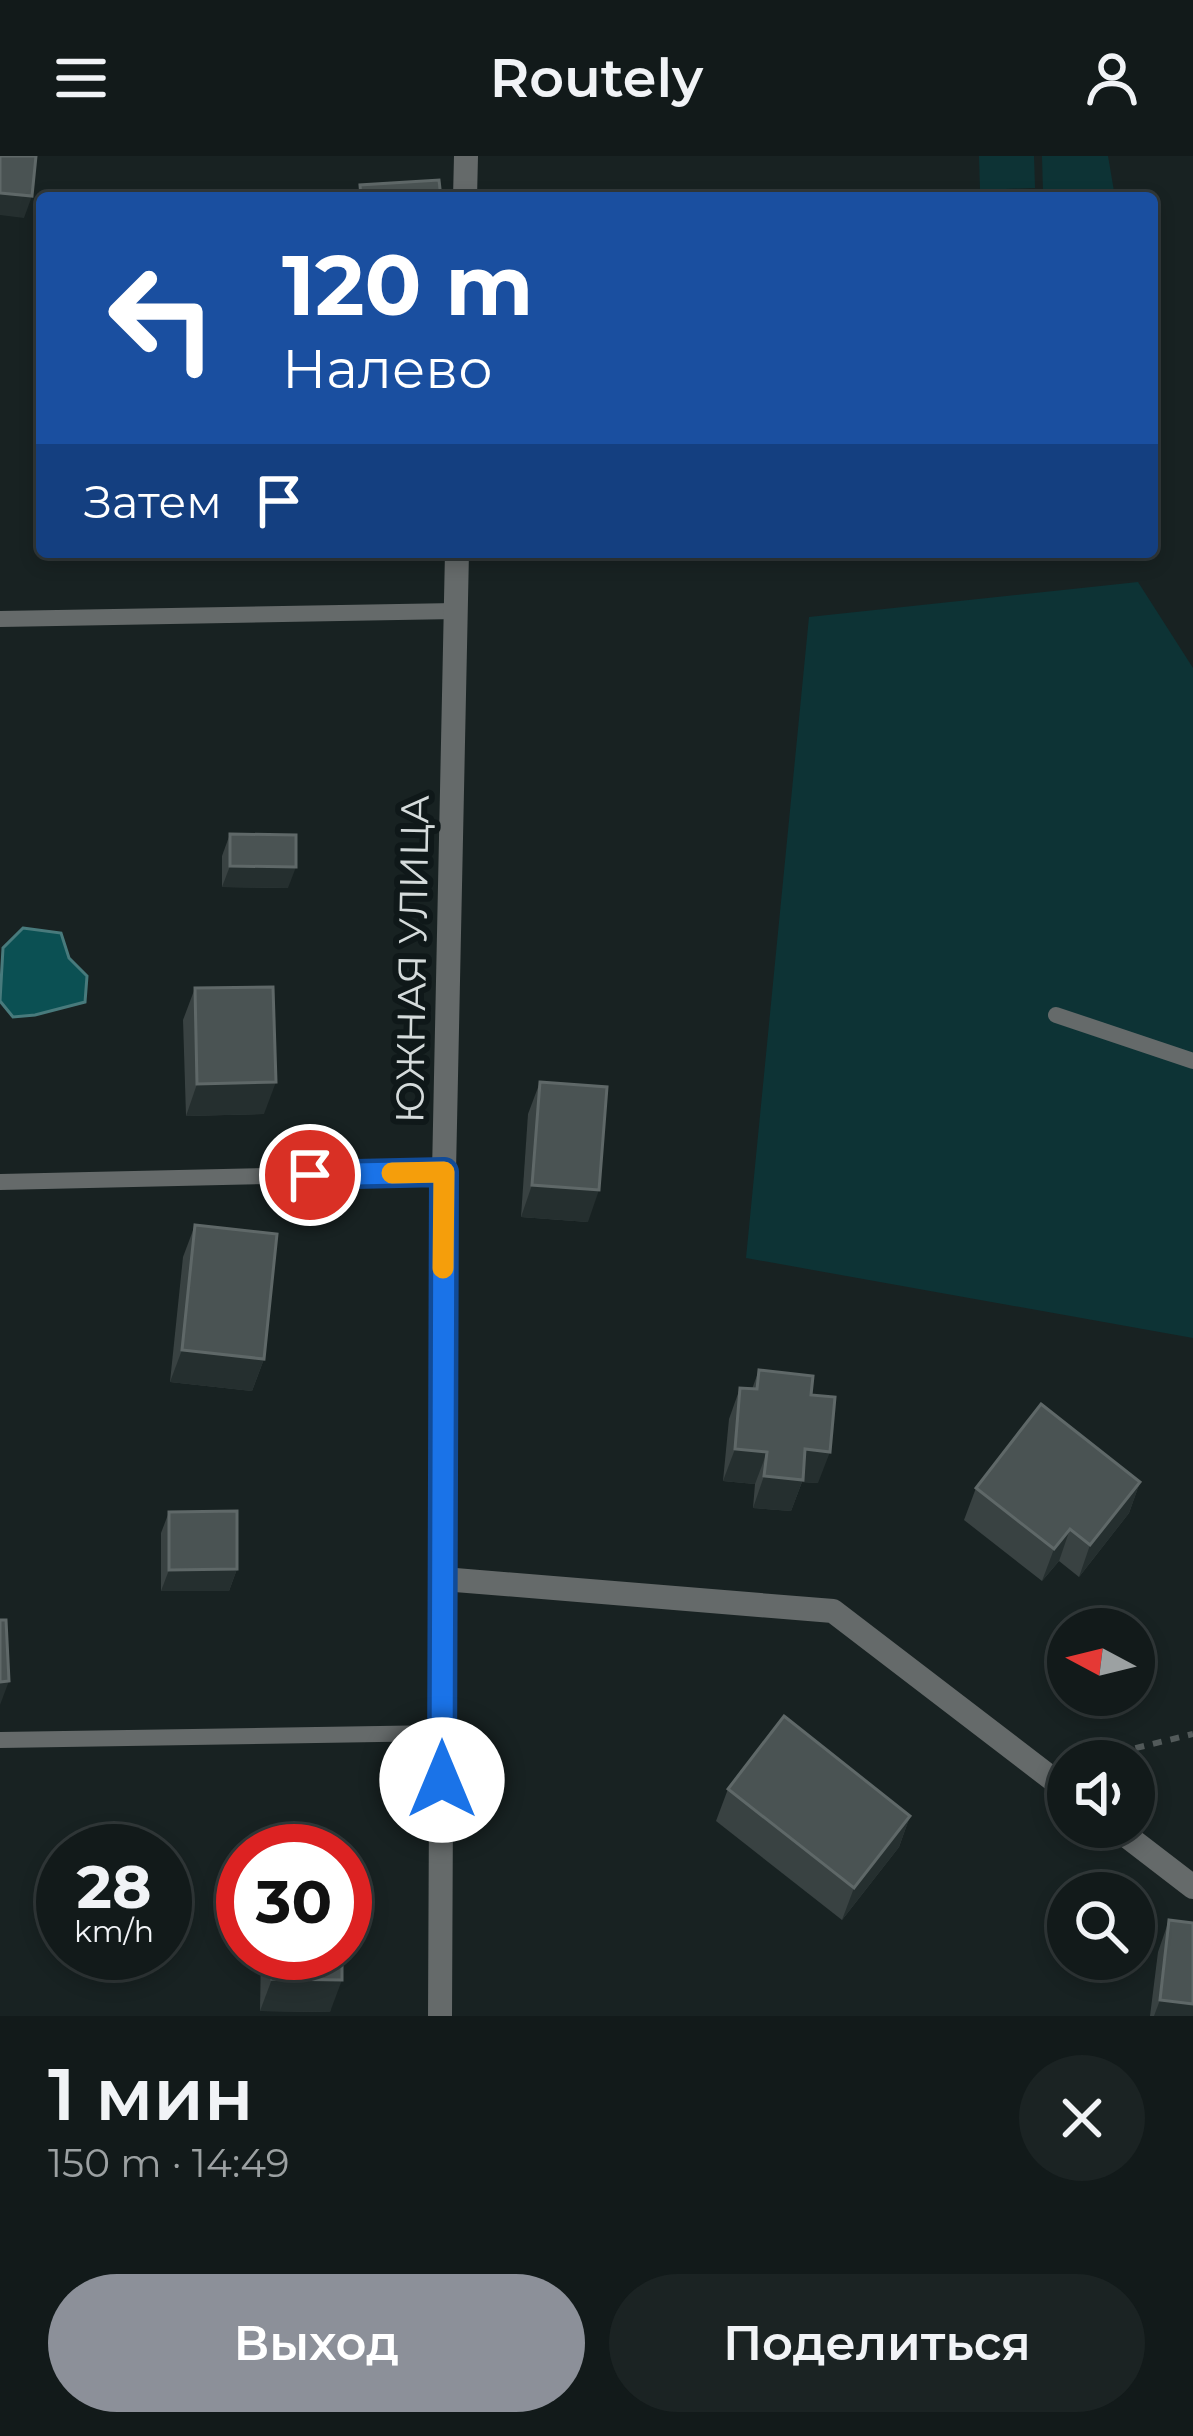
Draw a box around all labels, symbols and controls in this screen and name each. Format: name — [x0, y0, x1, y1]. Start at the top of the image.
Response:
icon: menu — [48, 45, 114, 111]
text: Routely — [490, 45, 703, 111]
icon: person — [1079, 45, 1145, 111]
text: 120 m — [282, 234, 533, 336]
icon: left — [84, 240, 240, 396]
text: Налево — [282, 336, 493, 402]
icon: arrive — [246, 468, 312, 534]
text: Затем — [84, 474, 222, 529]
street label: ЮЖНАЯ УЛИЦА — [385, 794, 439, 1124]
pin — [259, 1124, 361, 1226]
icon: arrive — [277, 1142, 343, 1208]
north arrow — [1047, 1608, 1155, 1716]
map controls — [1047, 1608, 1155, 1980]
position arrow — [379, 1717, 505, 1843]
button: sound — [1047, 1740, 1155, 1848]
speed limit sign: 30 — [216, 1824, 372, 1980]
text: 28 — [77, 1850, 152, 1923]
button: search — [1047, 1872, 1155, 1980]
text: km/h — [74, 1913, 154, 1950]
text: 1 мин — [48, 2050, 253, 2138]
button: close — [1019, 2055, 1145, 2181]
text: 150 m · 14:49 — [48, 2139, 289, 2187]
button: Выход — [48, 2274, 585, 2412]
button: Поделиться — [609, 2274, 1145, 2412]

